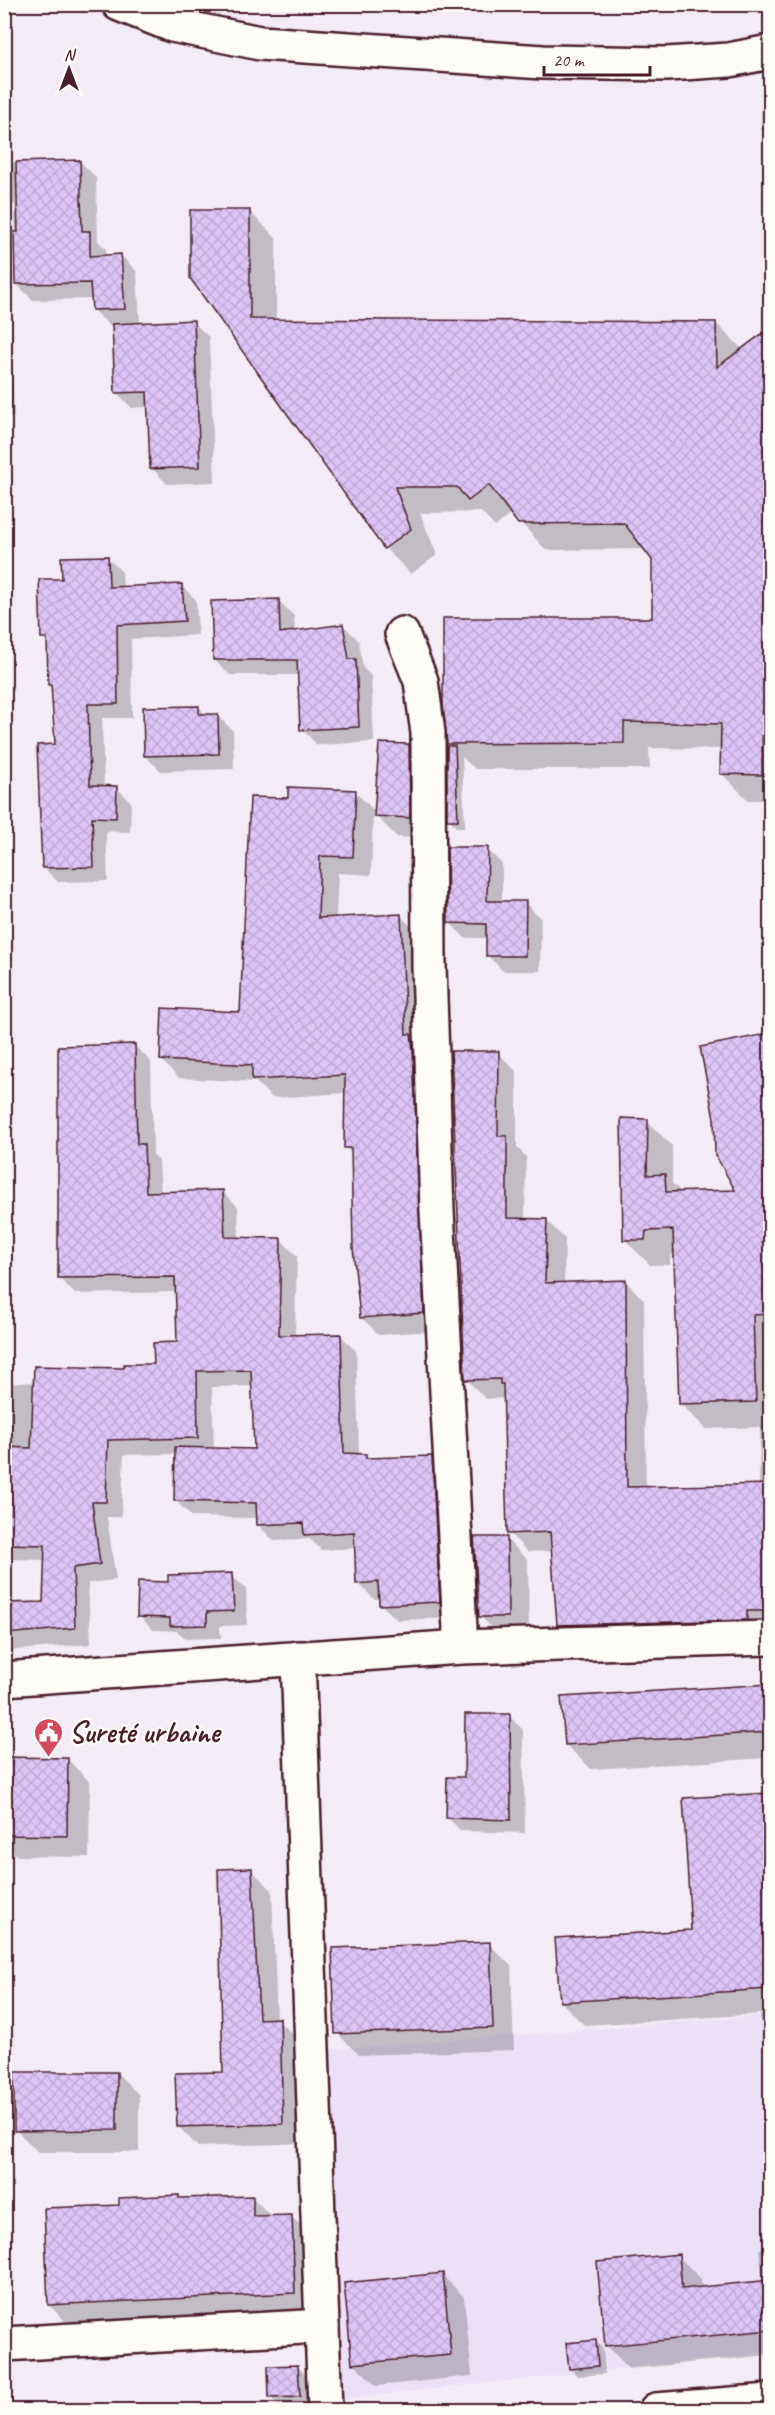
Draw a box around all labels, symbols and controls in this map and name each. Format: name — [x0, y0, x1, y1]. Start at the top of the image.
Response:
north arrow — [39, 39, 99, 99]
scale bar — [544, 39, 650, 77]
text: N — [64, 45, 77, 65]
text: 20 m — [553, 49, 586, 71]
place label: Sureté urbaine — [69, 1713, 222, 1751]
public building icon: Sureté urbaine — [32, 1716, 64, 1758]

